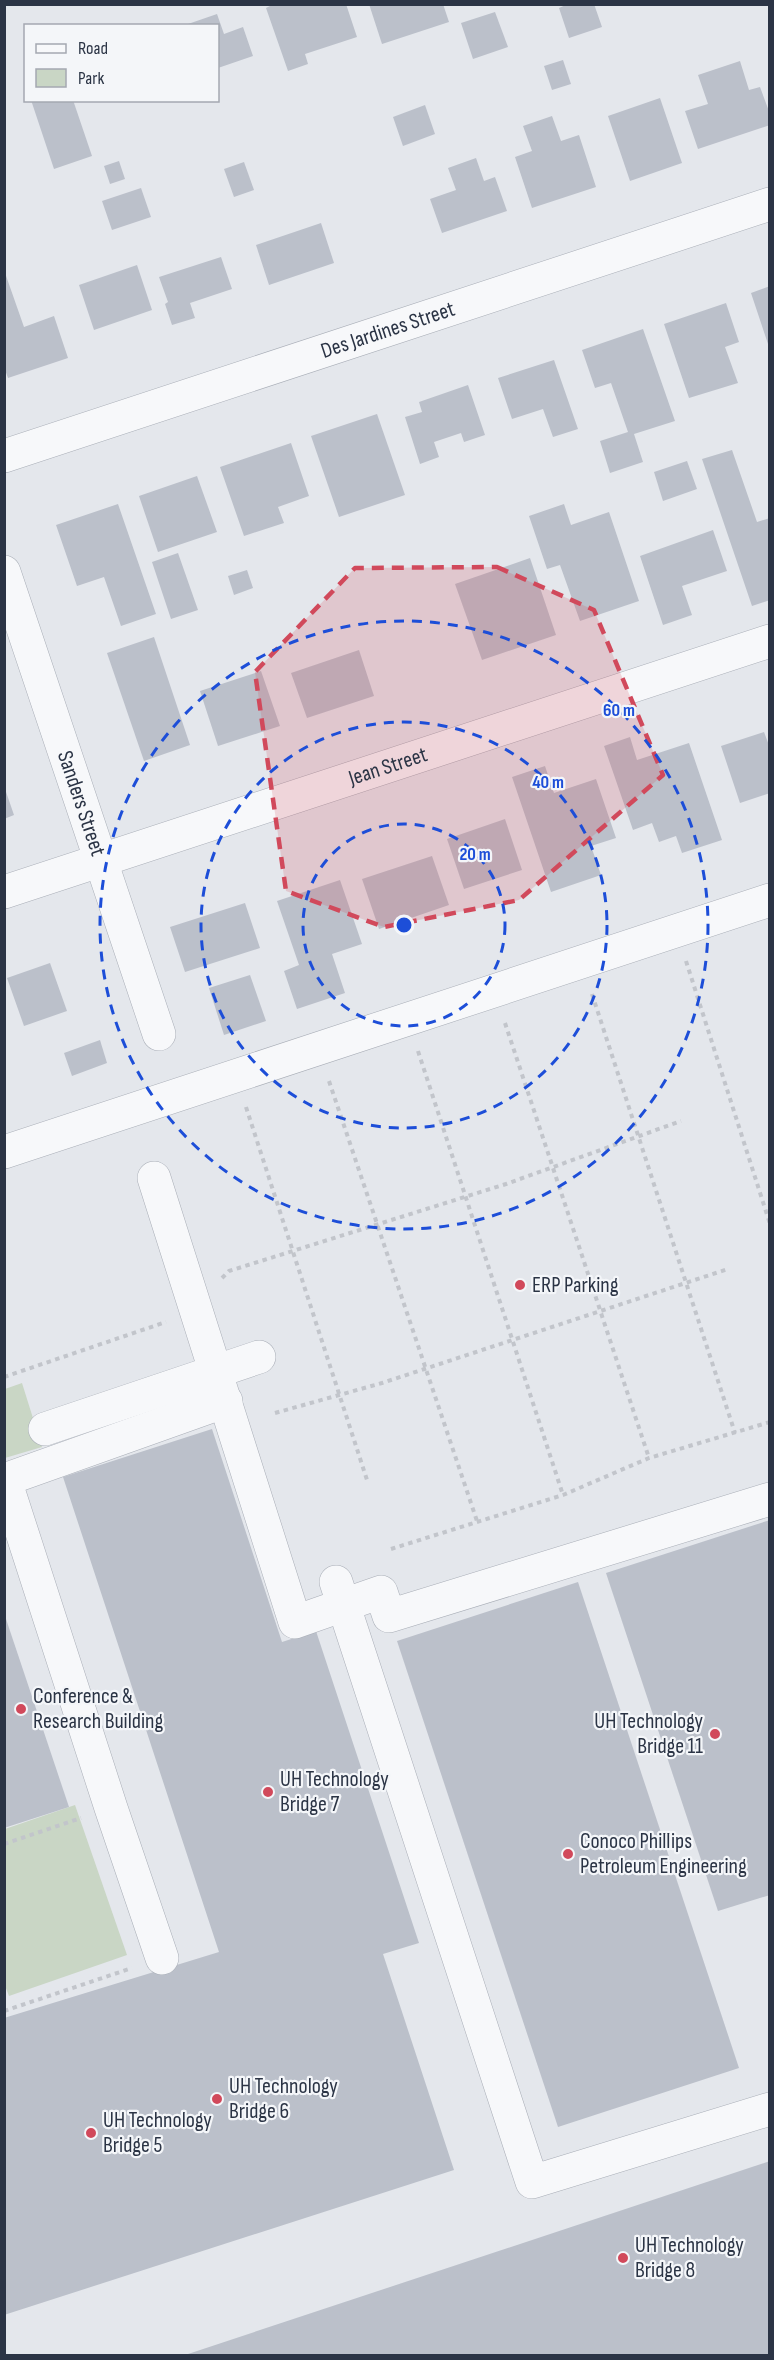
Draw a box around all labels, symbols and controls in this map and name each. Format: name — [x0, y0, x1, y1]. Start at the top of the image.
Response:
legend — [24, 24, 219, 102]
text: Road — [78, 38, 108, 59]
text: Park — [78, 68, 104, 89]
street label: Des Jardines Street — [317, 295, 459, 364]
text: 60 m — [603, 700, 635, 721]
street label: Jean Street — [344, 741, 431, 792]
street label: Sanders Street — [51, 747, 112, 860]
text: 40 m — [532, 772, 564, 793]
text: 20 m — [459, 844, 491, 865]
centre of rings — [394, 915, 414, 935]
place label: ERP Parking — [532, 1272, 619, 1299]
marker: ERP Parking — [513, 1278, 527, 1292]
place label: Conference & Research Building — [33, 1683, 163, 1735]
marker: Conference & Research Building — [14, 1702, 28, 1716]
place label: UH Technology Bridge 11 — [594, 1708, 703, 1760]
marker: UH Technology Bridge 11 — [708, 1727, 722, 1741]
place label: UH Technology Bridge 7 — [280, 1766, 389, 1818]
marker: UH Technology Bridge 7 — [261, 1785, 275, 1799]
place label: Conoco Phillips Petroleum Engineering — [580, 1828, 747, 1880]
marker: Conoco Phillips Petroleum Engineering — [561, 1847, 575, 1861]
place label: UH Technology Bridge 6 — [229, 2073, 338, 2125]
marker: UH Technology Bridge 6 — [210, 2092, 224, 2106]
place label: UH Technology Bridge 5 — [103, 2107, 212, 2159]
marker: UH Technology Bridge 5 — [84, 2126, 98, 2140]
place label: UH Technology Bridge 8 — [635, 2232, 744, 2284]
marker: UH Technology Bridge 8 — [616, 2251, 630, 2265]

